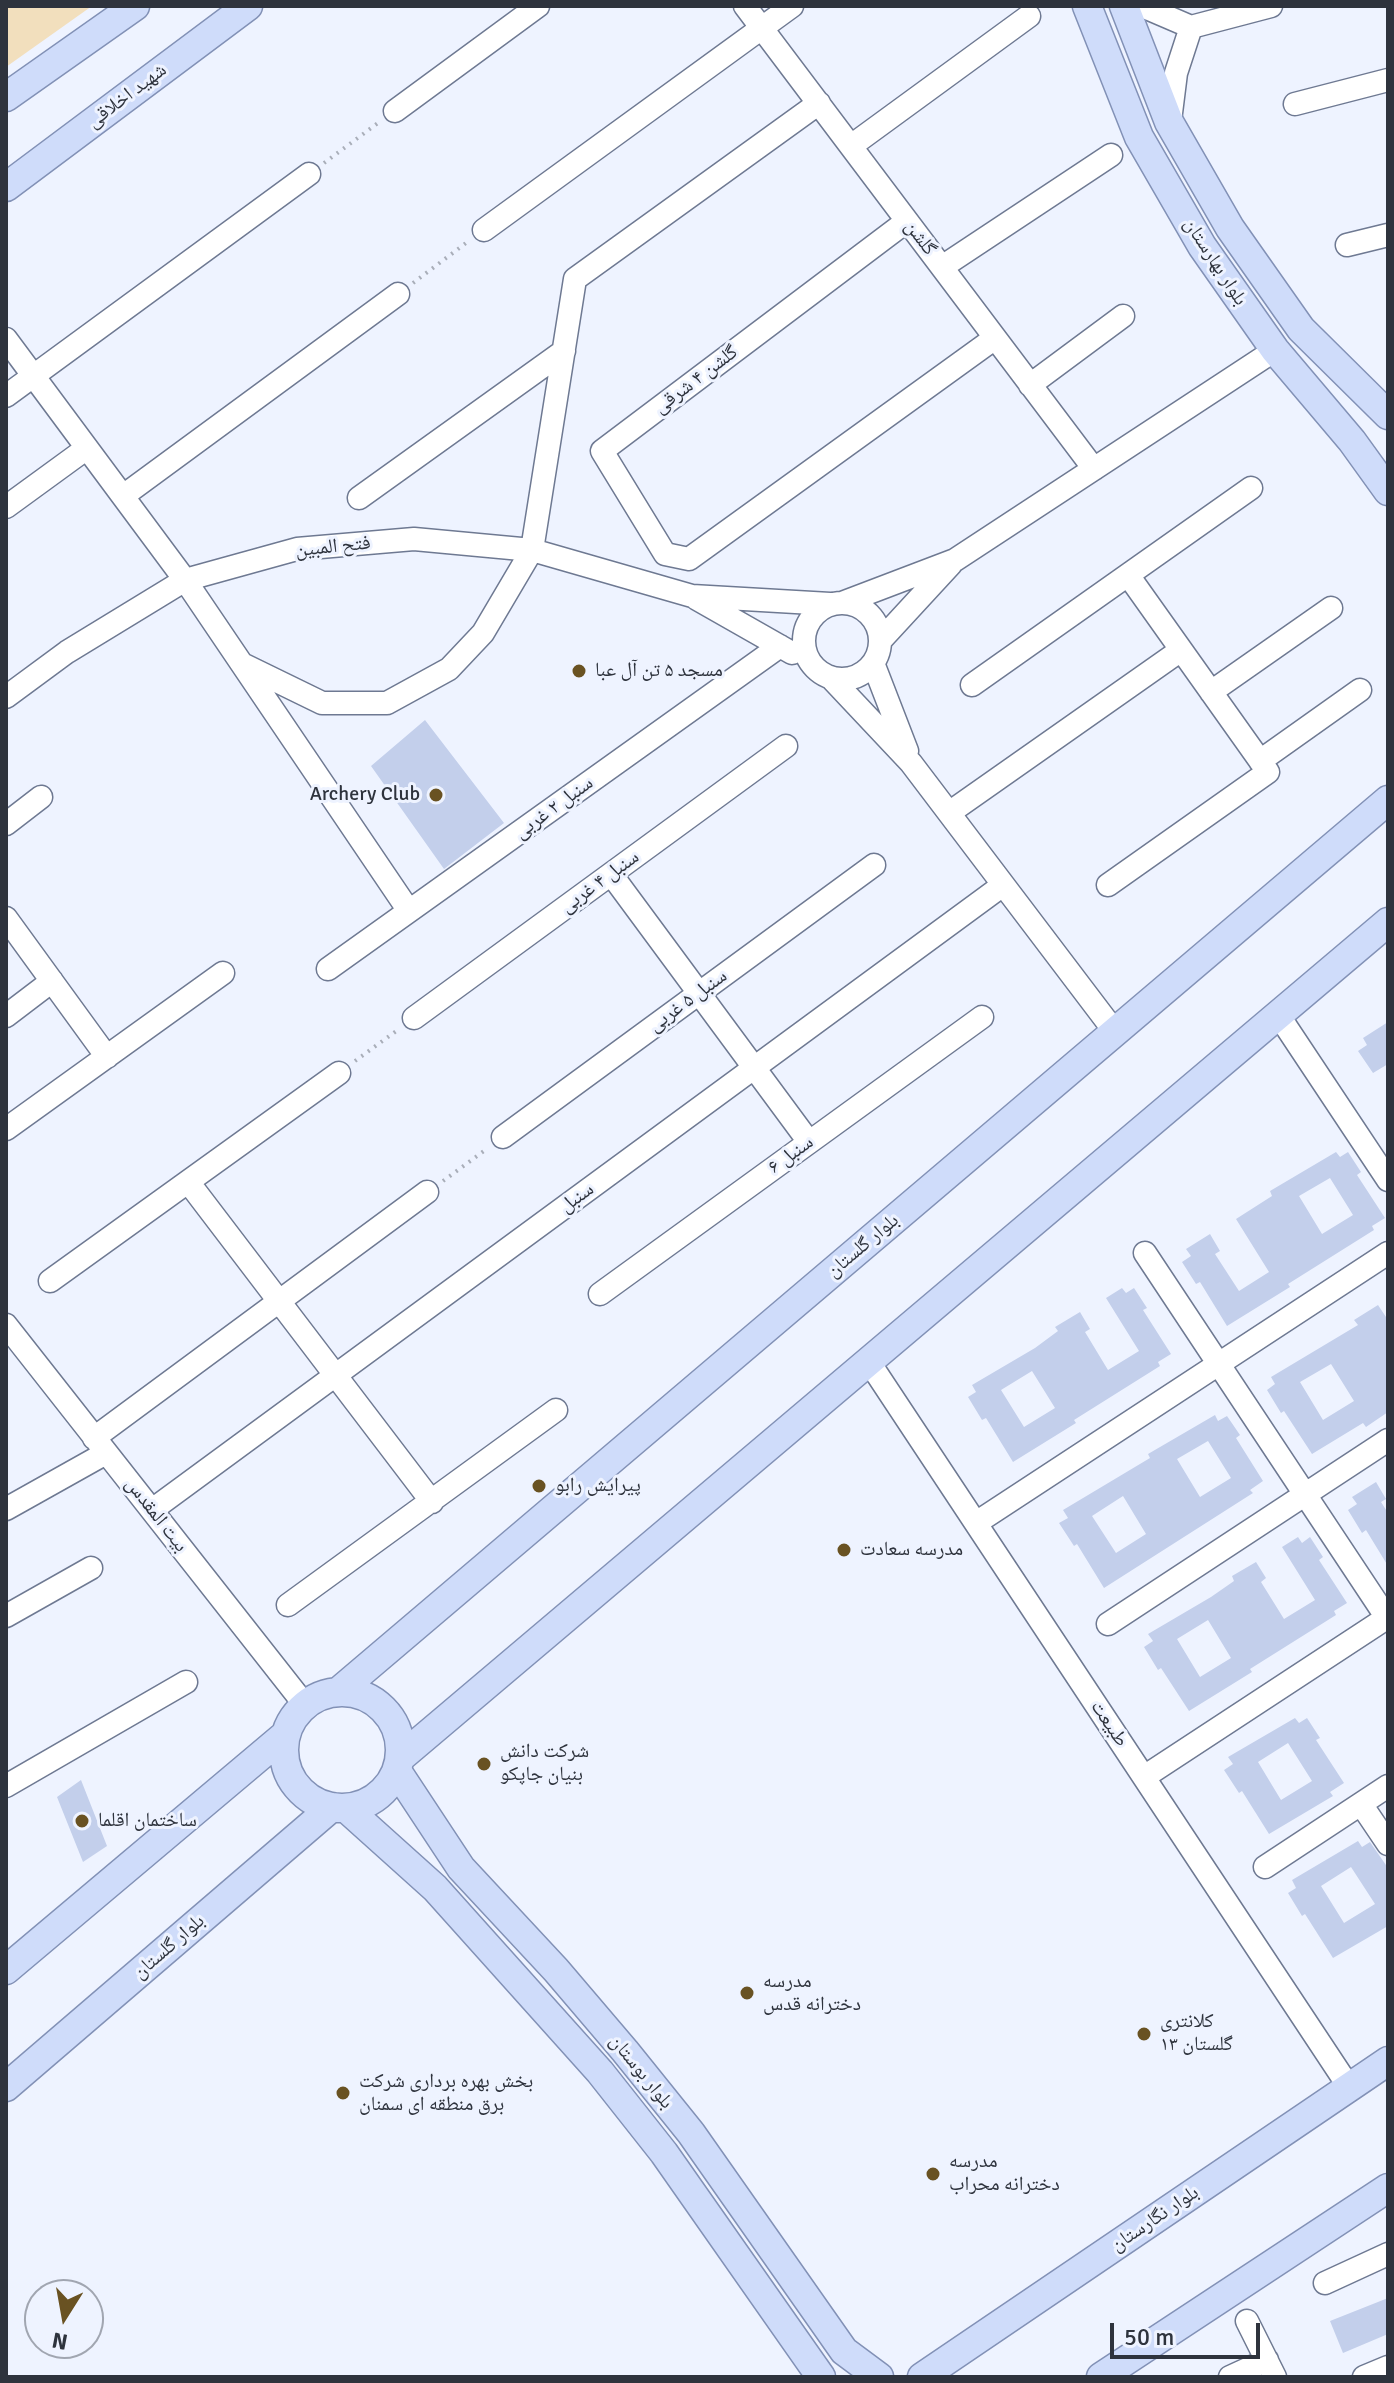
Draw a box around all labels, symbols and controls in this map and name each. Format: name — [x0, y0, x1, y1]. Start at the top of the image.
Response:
street label: شهید اخلاقی — [82, 58, 172, 134]
street label: بلوار بهارستان — [1178, 214, 1252, 310]
street label: گلشن — [899, 216, 941, 260]
street label: گلشن ۴ شرقی — [649, 341, 743, 419]
street label: فتح المبین — [294, 531, 372, 563]
place label: مسجد ۵ تن آل عبا — [595, 659, 723, 683]
marker: مسجد ۵ تن آل عبا — [570, 662, 588, 680]
street label: سنبل ۲ غربی — [510, 771, 598, 845]
place label: Archery Club — [310, 783, 420, 807]
marker: Archery Club — [427, 786, 445, 804]
street label: سنبل ۴ غربی — [556, 845, 644, 919]
street label: سنبل ۵ غربی — [644, 964, 732, 1038]
street label: سنبل ۶ — [764, 1131, 818, 1179]
street label: سنبل — [555, 1178, 599, 1218]
street label: بلوار گلستان — [822, 1209, 904, 1283]
street label: بیت المقدس — [119, 1473, 193, 1557]
place label: پیرایش رابو — [555, 1474, 641, 1498]
marker: پیرایش رابو — [530, 1477, 548, 1495]
place label: مدرسه سعادت — [860, 1538, 963, 1562]
marker: مدرسه سعادت — [835, 1541, 853, 1559]
street label: طبیعت — [1085, 1696, 1133, 1752]
place label: شرکت دانش بنیان جاپکو — [500, 1740, 589, 1787]
marker: شرکت دانش بنیان جاپکو — [475, 1755, 493, 1773]
place label: ساختمان اقلما — [98, 1809, 197, 1833]
marker: ساختمان اقلما — [73, 1812, 91, 1830]
street label: بلوار گلستان — [128, 1909, 210, 1985]
place label: مدرسه دخترانه قدس — [763, 1970, 861, 2017]
marker: مدرسه دخترانه قدس — [738, 1984, 756, 2002]
place label: کلانتری ۱۳ گلستان — [1160, 2010, 1233, 2057]
marker: کلانتری ۱۳ گلستان — [1135, 2025, 1153, 2043]
street label: بلوار بوستان — [604, 2030, 678, 2114]
place label: بخش بهره برداری شرکت برق منطقه ای سمنان — [359, 2070, 533, 2117]
marker: بخش بهره برداری شرکت برق منطقه ای سمنان — [334, 2084, 352, 2102]
place label: مدرسه دخترانه محراب — [949, 2150, 1060, 2197]
marker: مدرسه دخترانه محراب — [924, 2165, 942, 2183]
street label: بلوار نگارستان — [1106, 2181, 1204, 2257]
north arrow — [24, 2279, 104, 2359]
scale bar — [1114, 2307, 1264, 2357]
text: 50 m — [1124, 2322, 1174, 2352]
text: N — [50, 2326, 70, 2356]

